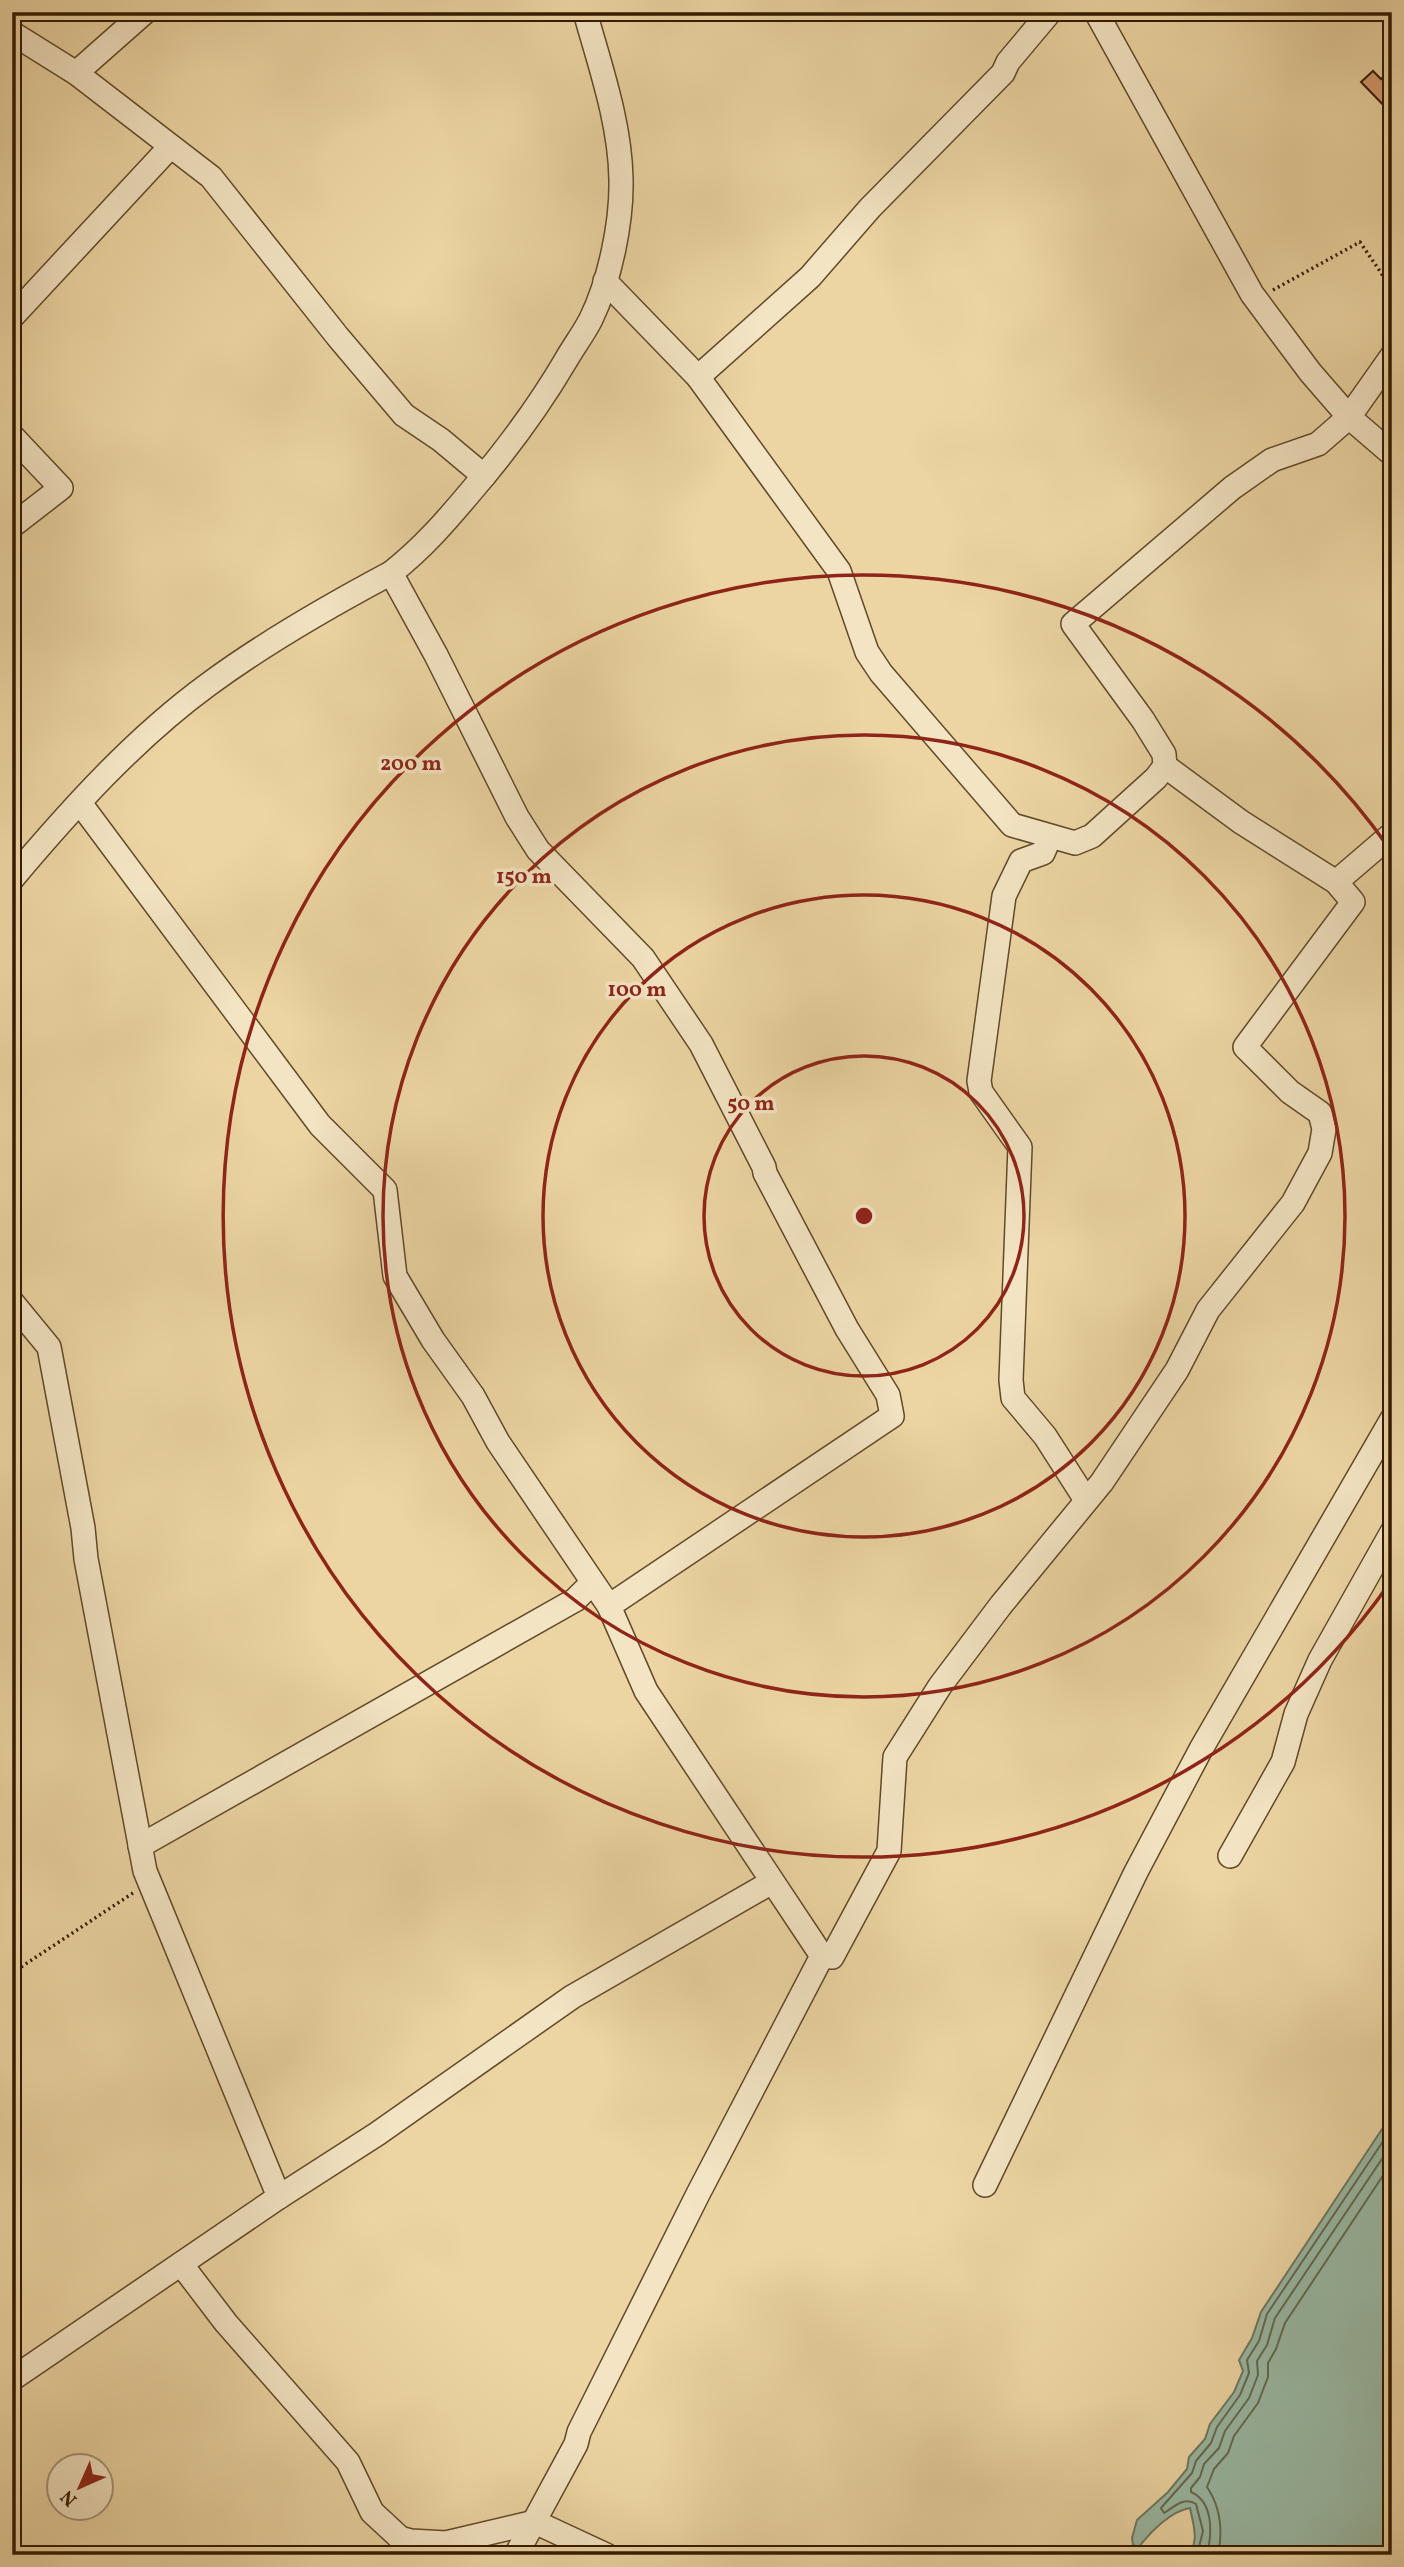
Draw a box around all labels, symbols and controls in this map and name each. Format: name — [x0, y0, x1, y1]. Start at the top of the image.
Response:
text: 200 m — [380, 750, 442, 779]
text: 150 m — [496, 863, 552, 892]
text: 100 m — [607, 976, 667, 1005]
text: 50 m — [727, 1090, 775, 1119]
centre of rings — [852, 1204, 876, 1228]
north arrow — [46, 2452, 116, 2522]
text: N — [55, 2483, 83, 2512]

